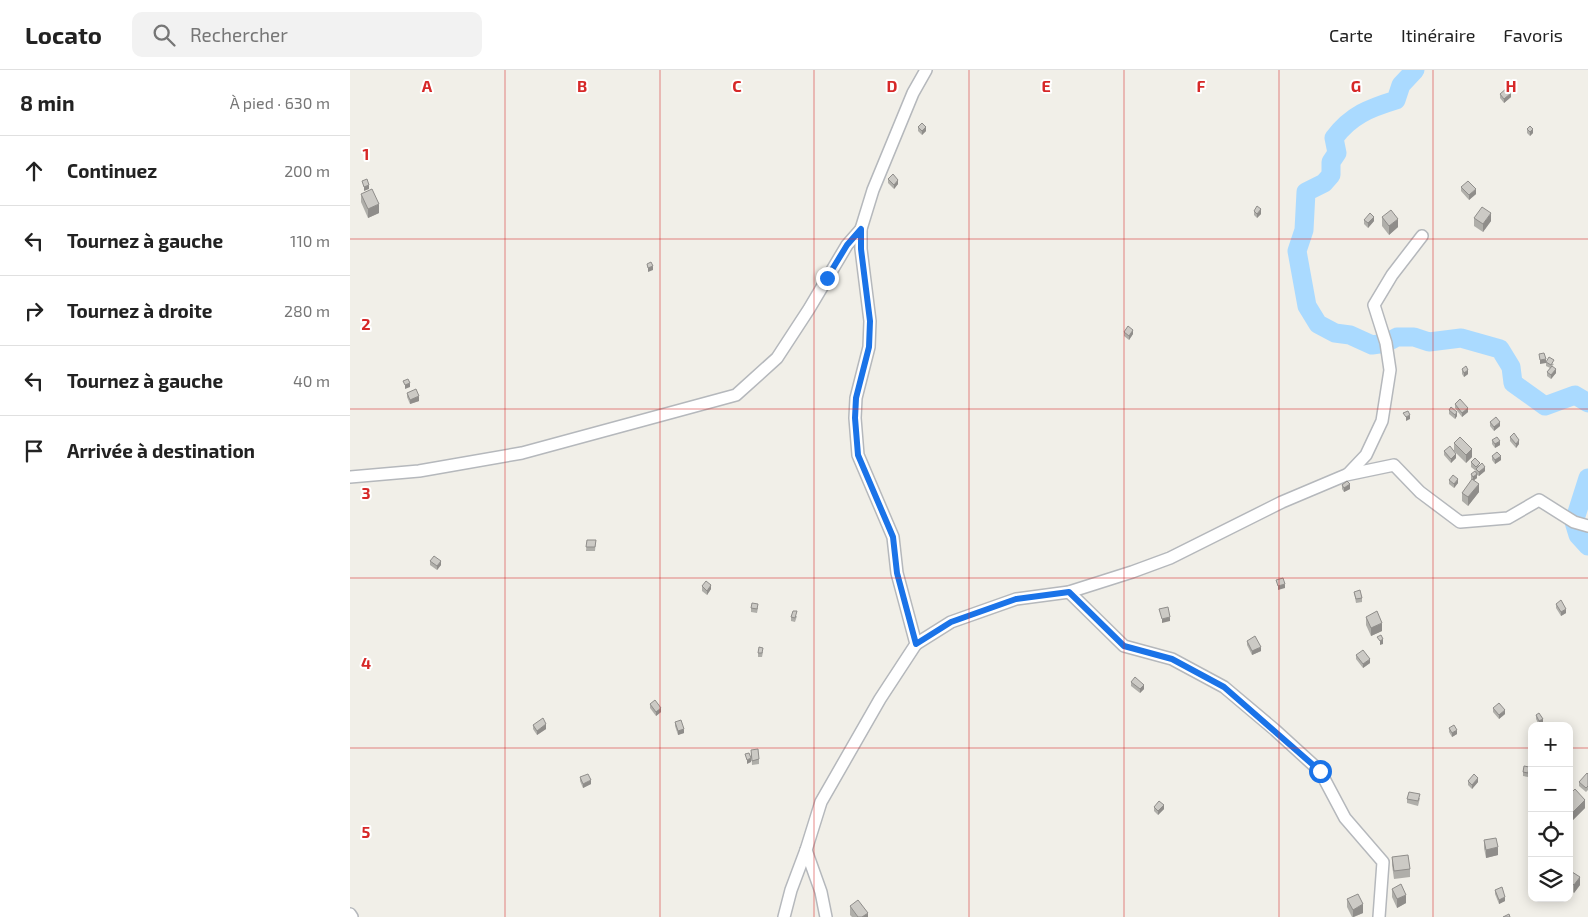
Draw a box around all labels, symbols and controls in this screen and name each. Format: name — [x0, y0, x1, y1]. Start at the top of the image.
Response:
search box — [132, 12, 482, 57]
text: Locato — [25, 20, 102, 49]
icon: search — [150, 21, 178, 49]
text: Rechercher — [190, 23, 288, 46]
text: Carte — [1329, 24, 1373, 46]
text: Itinéraire — [1401, 24, 1475, 46]
text: Favoris — [1503, 24, 1563, 46]
text: A — [422, 76, 433, 95]
text: B — [577, 76, 587, 95]
text: C — [732, 76, 742, 95]
text: D — [887, 76, 898, 95]
text: E — [1041, 76, 1051, 95]
text: F — [1197, 76, 1206, 95]
text: G — [1351, 76, 1361, 95]
text: H — [1505, 76, 1517, 95]
text: 8 min — [20, 90, 75, 115]
text: À pied · 630 m — [230, 93, 330, 112]
text: 1 — [363, 144, 369, 163]
icon: ahead — [20, 157, 48, 185]
text: Continuez — [67, 159, 157, 182]
text: 200 m — [284, 161, 330, 180]
icon: left — [20, 227, 48, 255]
text: Tournez à gauche — [67, 229, 223, 252]
text: 110 m — [290, 231, 330, 250]
route end — [816, 267, 839, 290]
icon: right — [20, 297, 48, 325]
text: Tournez à droite — [67, 299, 213, 322]
text: 280 m — [284, 301, 330, 320]
text: 2 — [361, 314, 371, 333]
icon: left — [20, 367, 48, 395]
text: Tournez à gauche — [67, 369, 223, 392]
text: 40 m — [293, 371, 330, 390]
icon: arrive — [20, 437, 48, 465]
text: Arrivée à destination — [67, 439, 255, 462]
text: 3 — [361, 483, 371, 502]
text: 4 — [361, 653, 371, 672]
map controls — [1528, 722, 1573, 902]
button: + — [1528, 722, 1573, 767]
route start — [1309, 760, 1332, 783]
button: − — [1528, 767, 1573, 812]
button: locate — [1528, 812, 1573, 857]
text: 5 — [362, 822, 371, 841]
button: layers — [1528, 857, 1573, 902]

